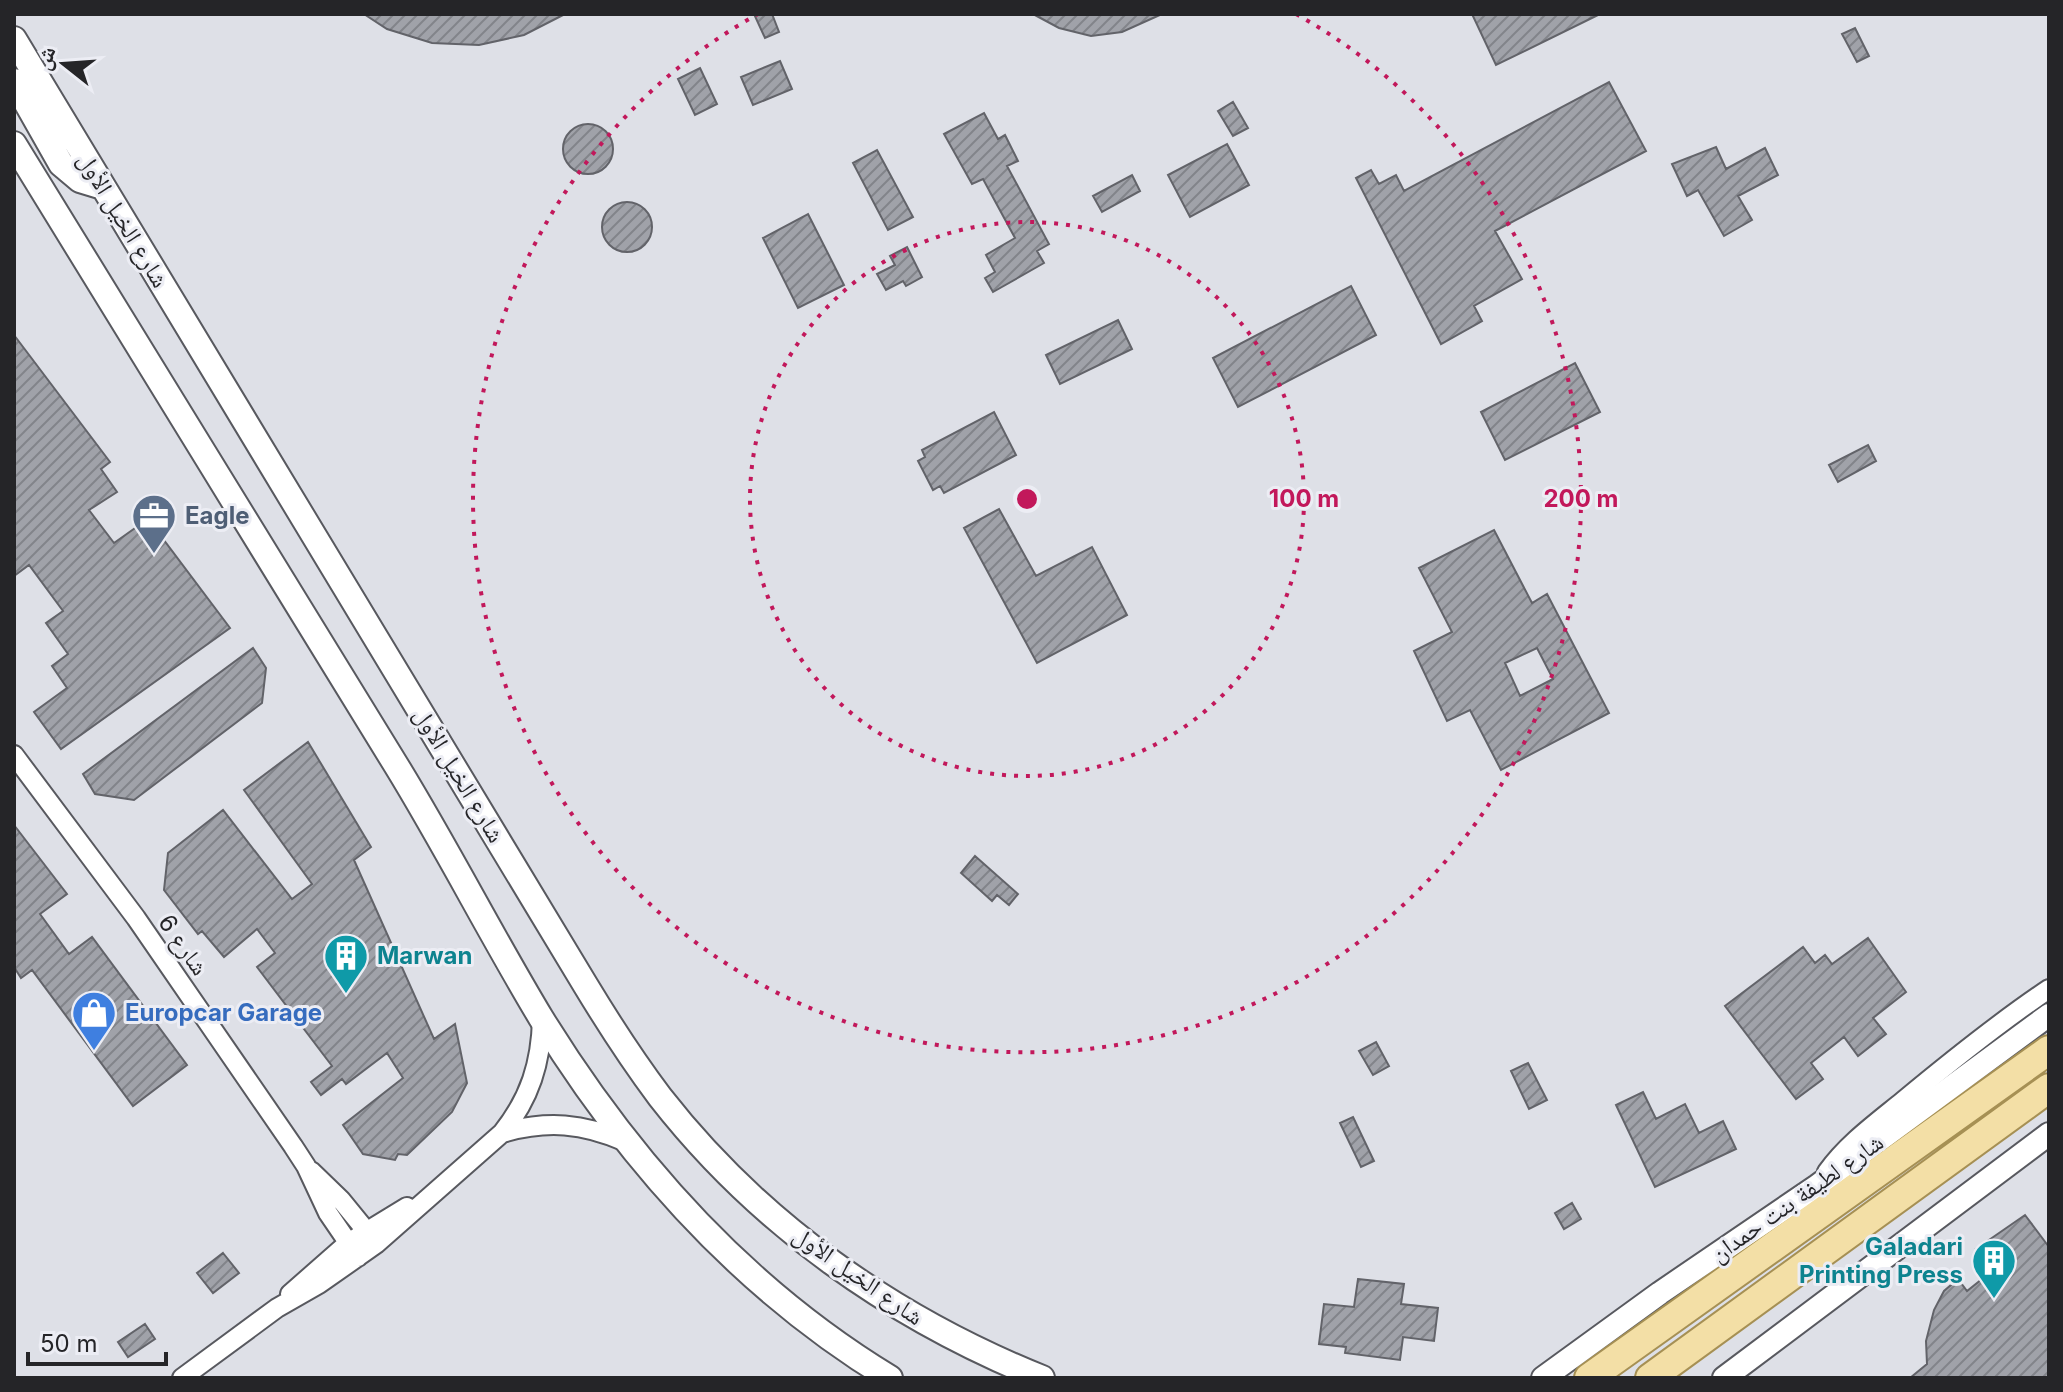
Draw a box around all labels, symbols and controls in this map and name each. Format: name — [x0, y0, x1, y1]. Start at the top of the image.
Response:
north arrow — [24, 24, 104, 104]
text: ش — [29, 43, 62, 73]
street label: شارع الخيل الأول — [71, 147, 175, 293]
text: 100 m — [1269, 484, 1339, 513]
text: 200 m — [1543, 484, 1619, 513]
centre of rings — [1013, 485, 1041, 513]
office icon: Eagle — [130, 492, 178, 555]
place label: Eagle — [185, 501, 249, 530]
street label: شارع الخيل الأول — [407, 702, 511, 848]
street label: شارع 6 — [151, 909, 215, 981]
building icon: Marwan — [322, 932, 370, 995]
place label: Marwan — [377, 941, 472, 970]
shop icon: Europcar Garage — [70, 989, 118, 1052]
place label: Europcar Garage — [125, 998, 322, 1027]
street label: شارع لطيفة بنت حمدان — [1705, 1127, 1889, 1269]
street label: شارع الخيل الأول — [787, 1220, 929, 1332]
place label: Galadari Printing Press — [1799, 1232, 1963, 1289]
building icon: Galadari Printing Press — [1970, 1237, 2018, 1300]
scale bar — [28, 1316, 166, 1366]
text: 50 m — [40, 1329, 98, 1358]

